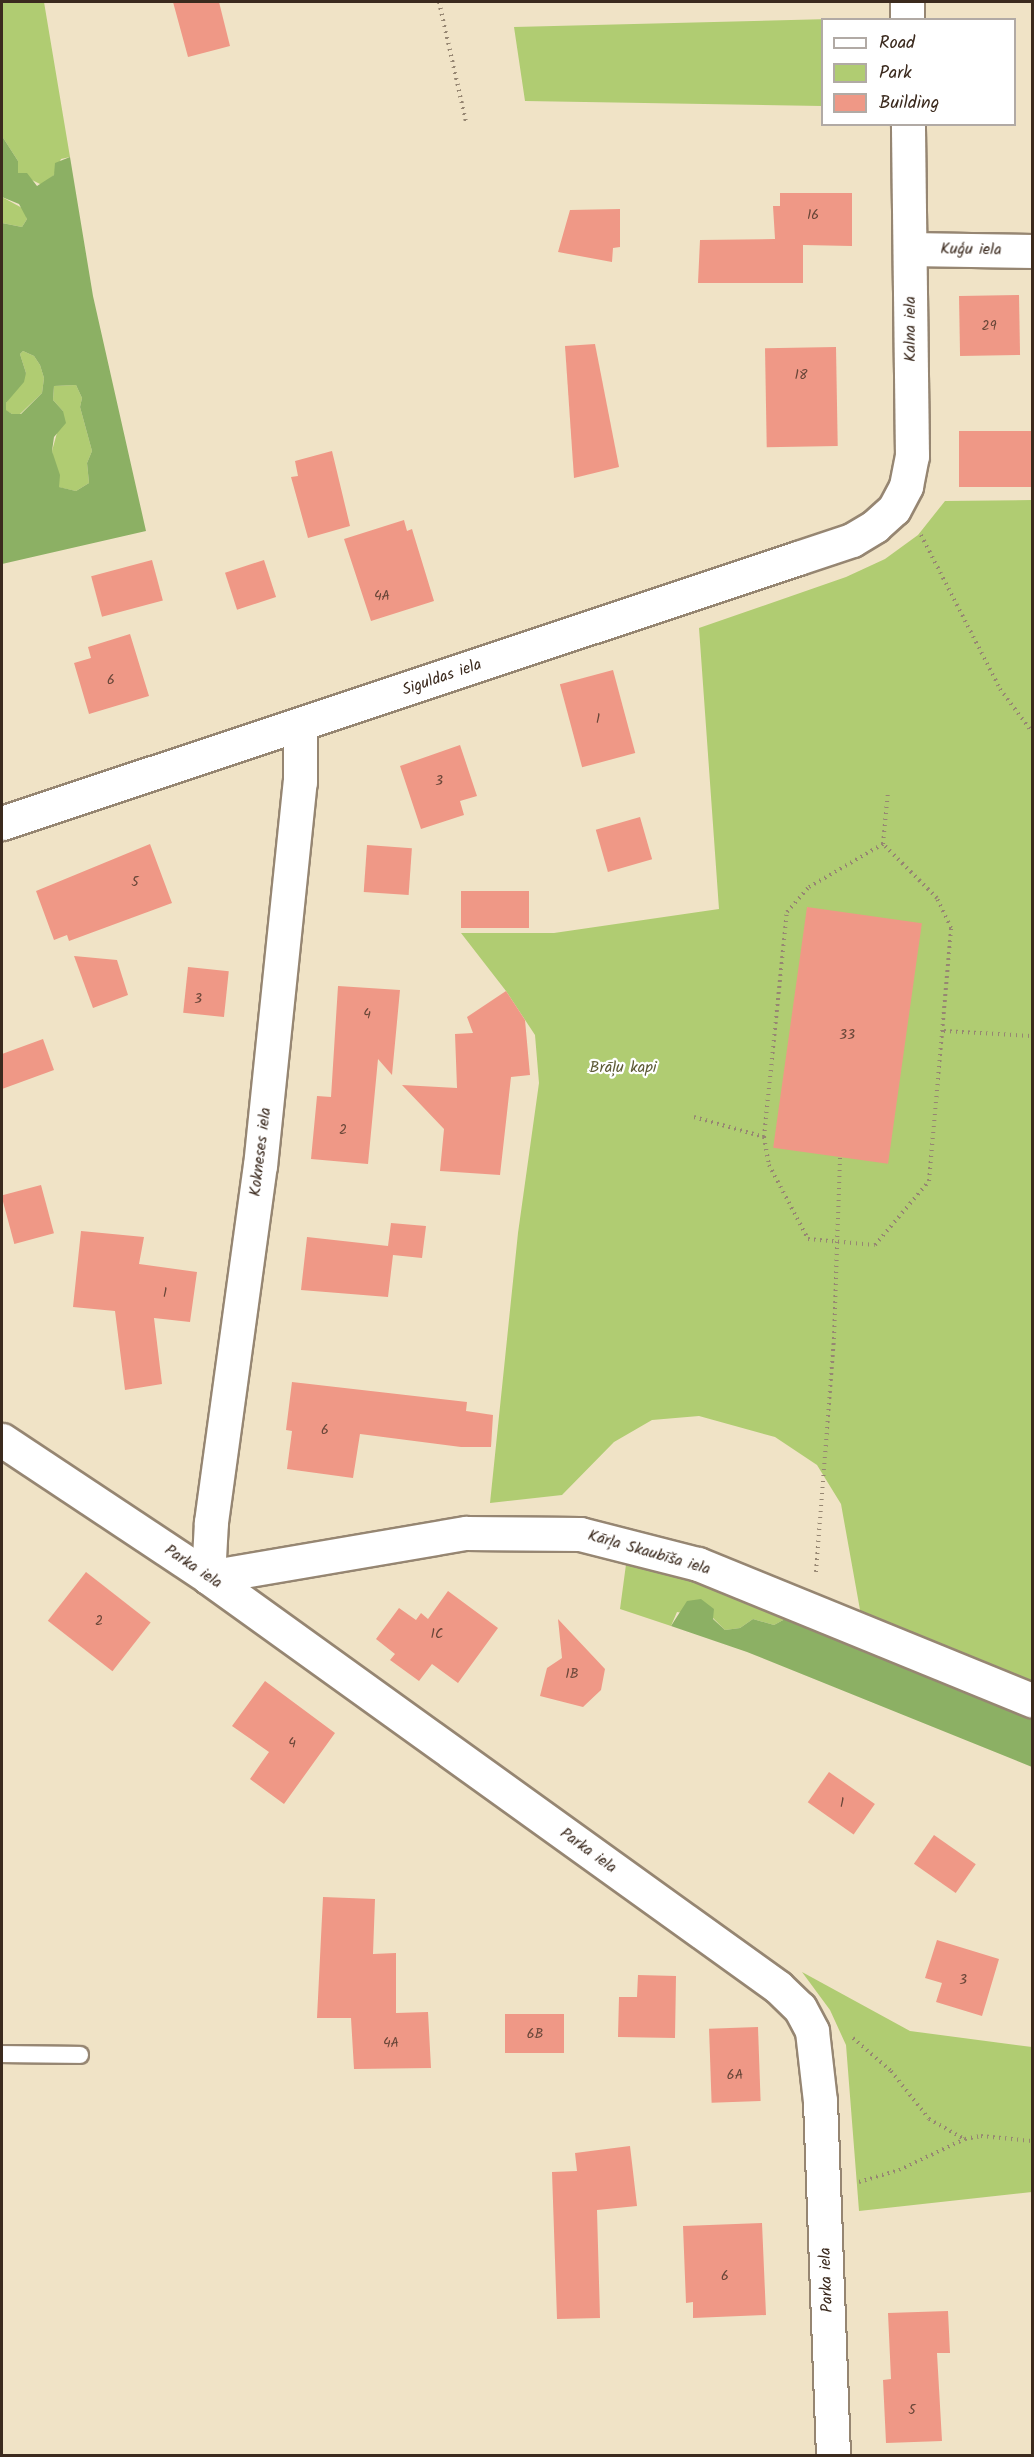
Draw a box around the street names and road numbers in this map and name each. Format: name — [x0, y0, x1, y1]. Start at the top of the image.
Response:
street label: Kuģu iela — [940, 240, 1002, 260]
street label: Kalna iela — [901, 296, 921, 362]
street label: Siguldas iela — [400, 655, 484, 701]
street label: Kokneses iela — [246, 1106, 276, 1198]
street label: Kārļa Skaubīša iela — [586, 1526, 712, 1580]
street label: Parka iela — [161, 1541, 225, 1593]
street label: Parka iela — [556, 1824, 620, 1878]
street label: Parka iela — [816, 2247, 838, 2313]

